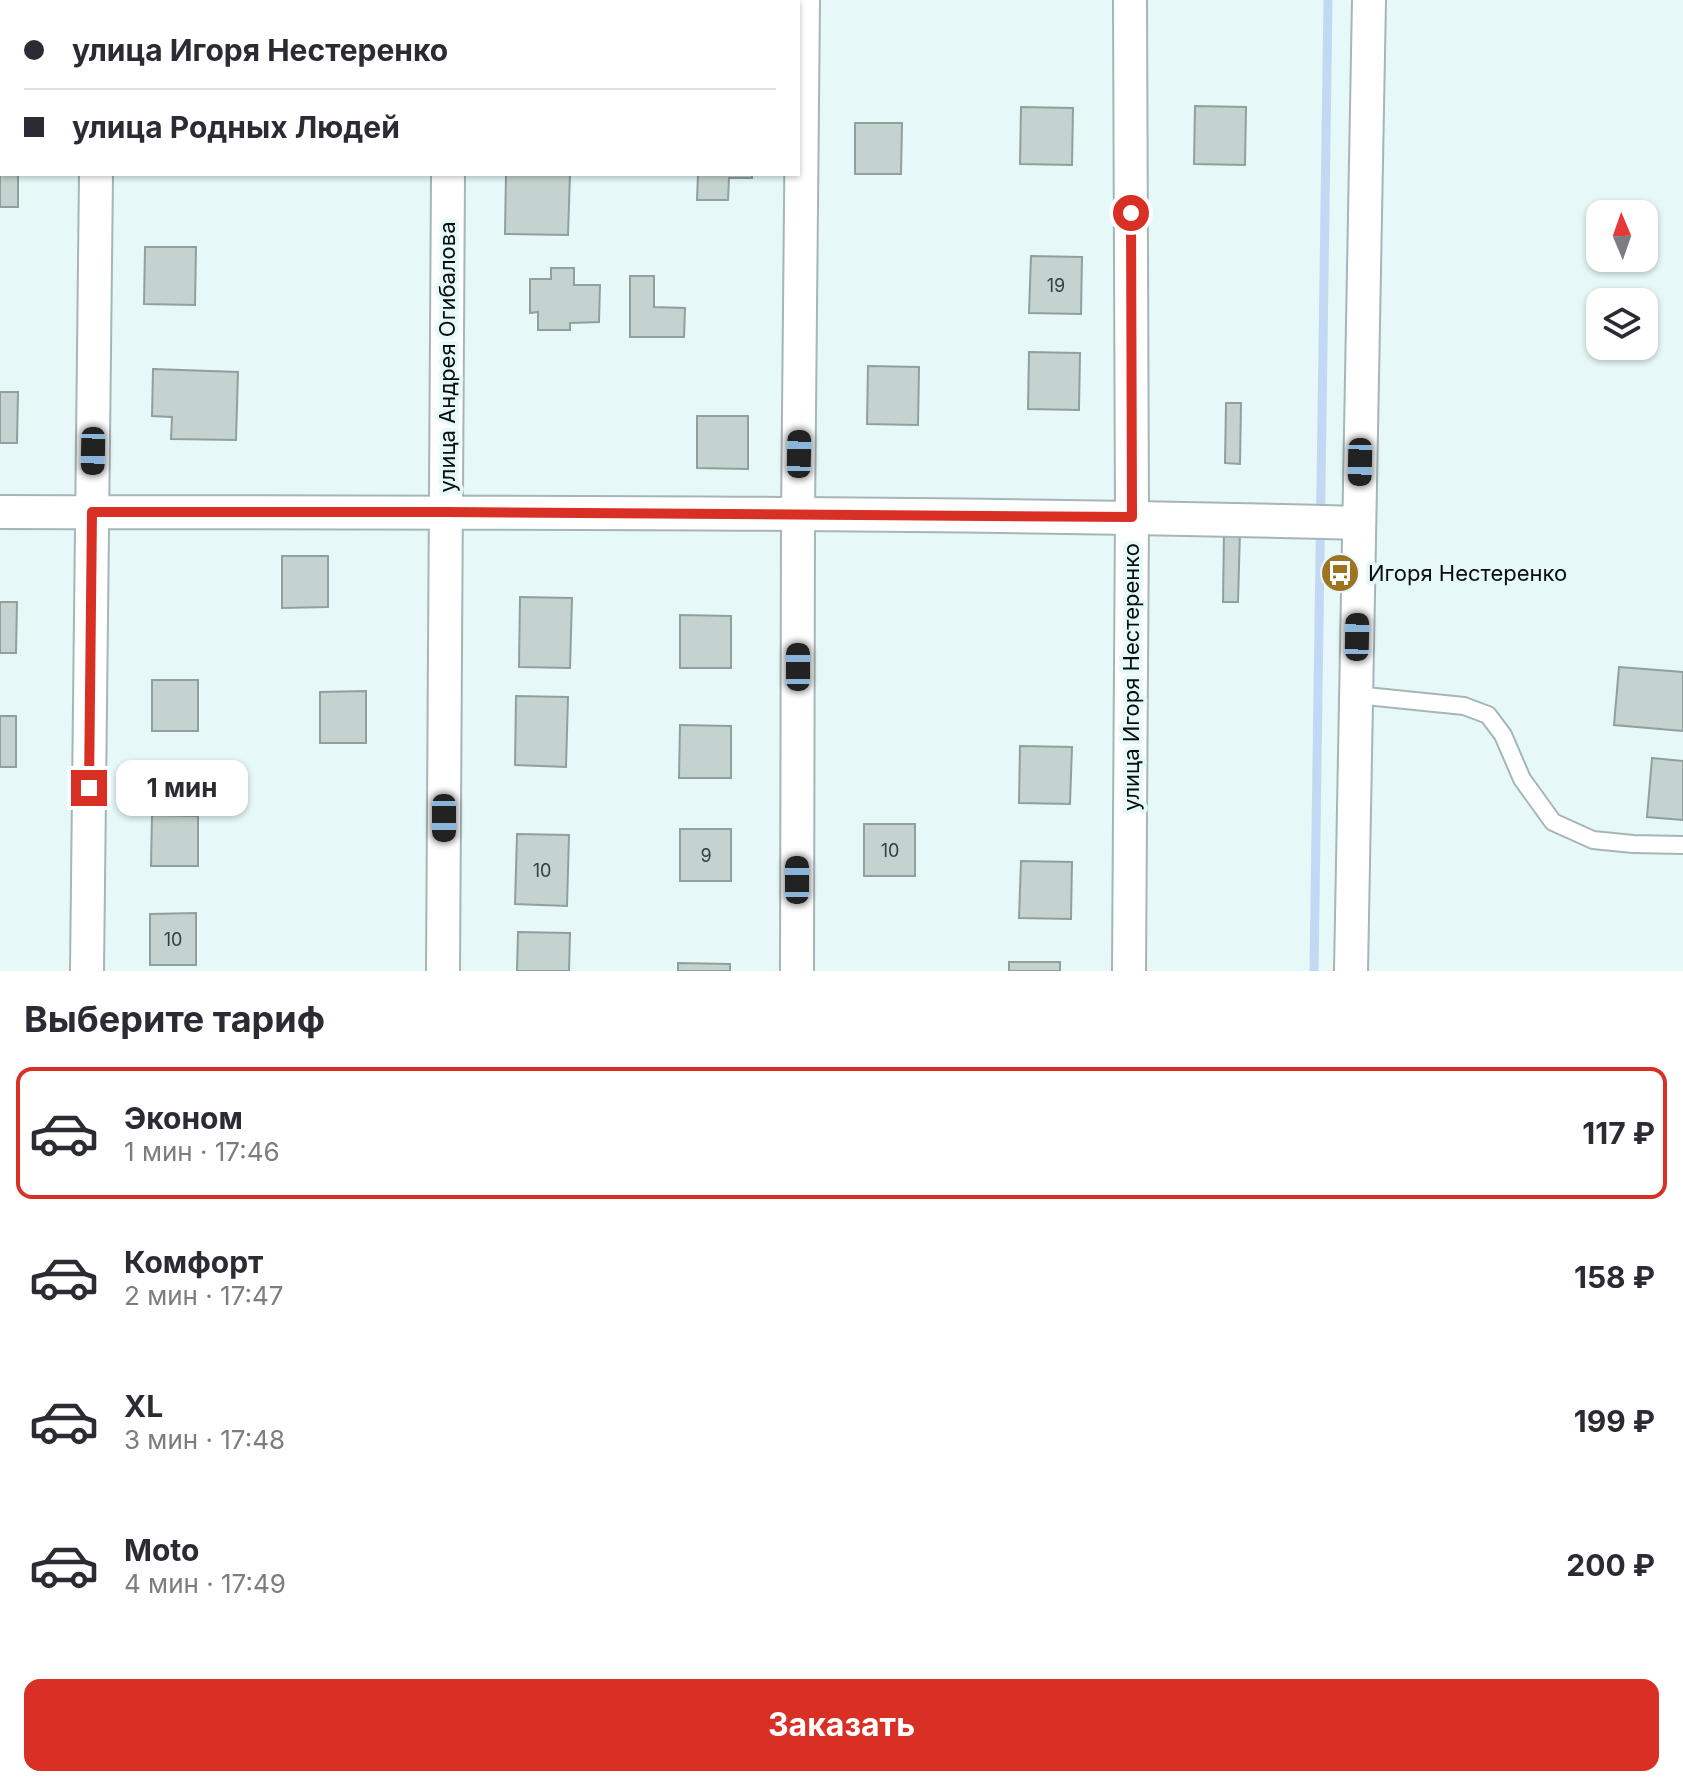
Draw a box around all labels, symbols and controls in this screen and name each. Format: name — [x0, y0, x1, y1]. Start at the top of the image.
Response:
text: улица Игоря Нестеренко — [72, 32, 448, 68]
text: улица Родных Людей — [72, 109, 400, 145]
route start — [1113, 195, 1149, 231]
north arrow — [1586, 200, 1658, 272]
map controls — [1586, 200, 1658, 360]
street label: улица Андрея Огибалова — [434, 221, 460, 493]
house number: 19 — [1047, 275, 1065, 296]
button: layers — [1586, 288, 1658, 360]
car — [81, 427, 105, 475]
car — [787, 430, 811, 478]
car — [1348, 438, 1372, 486]
street label: улица Игоря Нестеренко — [1118, 543, 1144, 811]
bus stop icon: Игоря Нестеренко — [1319, 552, 1361, 594]
place label: Игоря Нестеренко — [1368, 560, 1567, 586]
car — [1345, 613, 1369, 661]
car — [786, 643, 810, 691]
callout: 1 мин — [117, 760, 249, 816]
route end — [71, 770, 107, 806]
text: 1 мин — [147, 772, 217, 803]
car — [432, 794, 456, 842]
house number: 10 — [881, 840, 899, 861]
house number: 9 — [700, 845, 712, 866]
car — [785, 856, 809, 904]
house number: 10 — [533, 860, 551, 881]
house number: 10 — [164, 929, 182, 950]
text: Выберите тариф — [24, 997, 325, 1041]
icon: car — [28, 1097, 100, 1169]
text: Эконом — [124, 1100, 243, 1136]
text: 117 ₽ — [1582, 1115, 1655, 1151]
text: 1 мин · 17:46 — [124, 1136, 280, 1167]
icon: car — [28, 1241, 100, 1313]
text: Комфорт — [124, 1244, 263, 1280]
text: 158 ₽ — [1574, 1259, 1655, 1295]
text: 2 мин · 17:47 — [124, 1280, 283, 1311]
icon: car — [28, 1385, 100, 1457]
text: XL — [124, 1388, 163, 1424]
text: 199 ₽ — [1574, 1403, 1655, 1439]
text: 3 мин · 17:48 — [124, 1424, 285, 1455]
icon: car — [28, 1529, 100, 1601]
text: Moto — [124, 1532, 199, 1568]
text: 200 ₽ — [1566, 1547, 1655, 1583]
text: 4 мин · 17:49 — [124, 1568, 286, 1599]
button: Заказать — [24, 1679, 1659, 1771]

